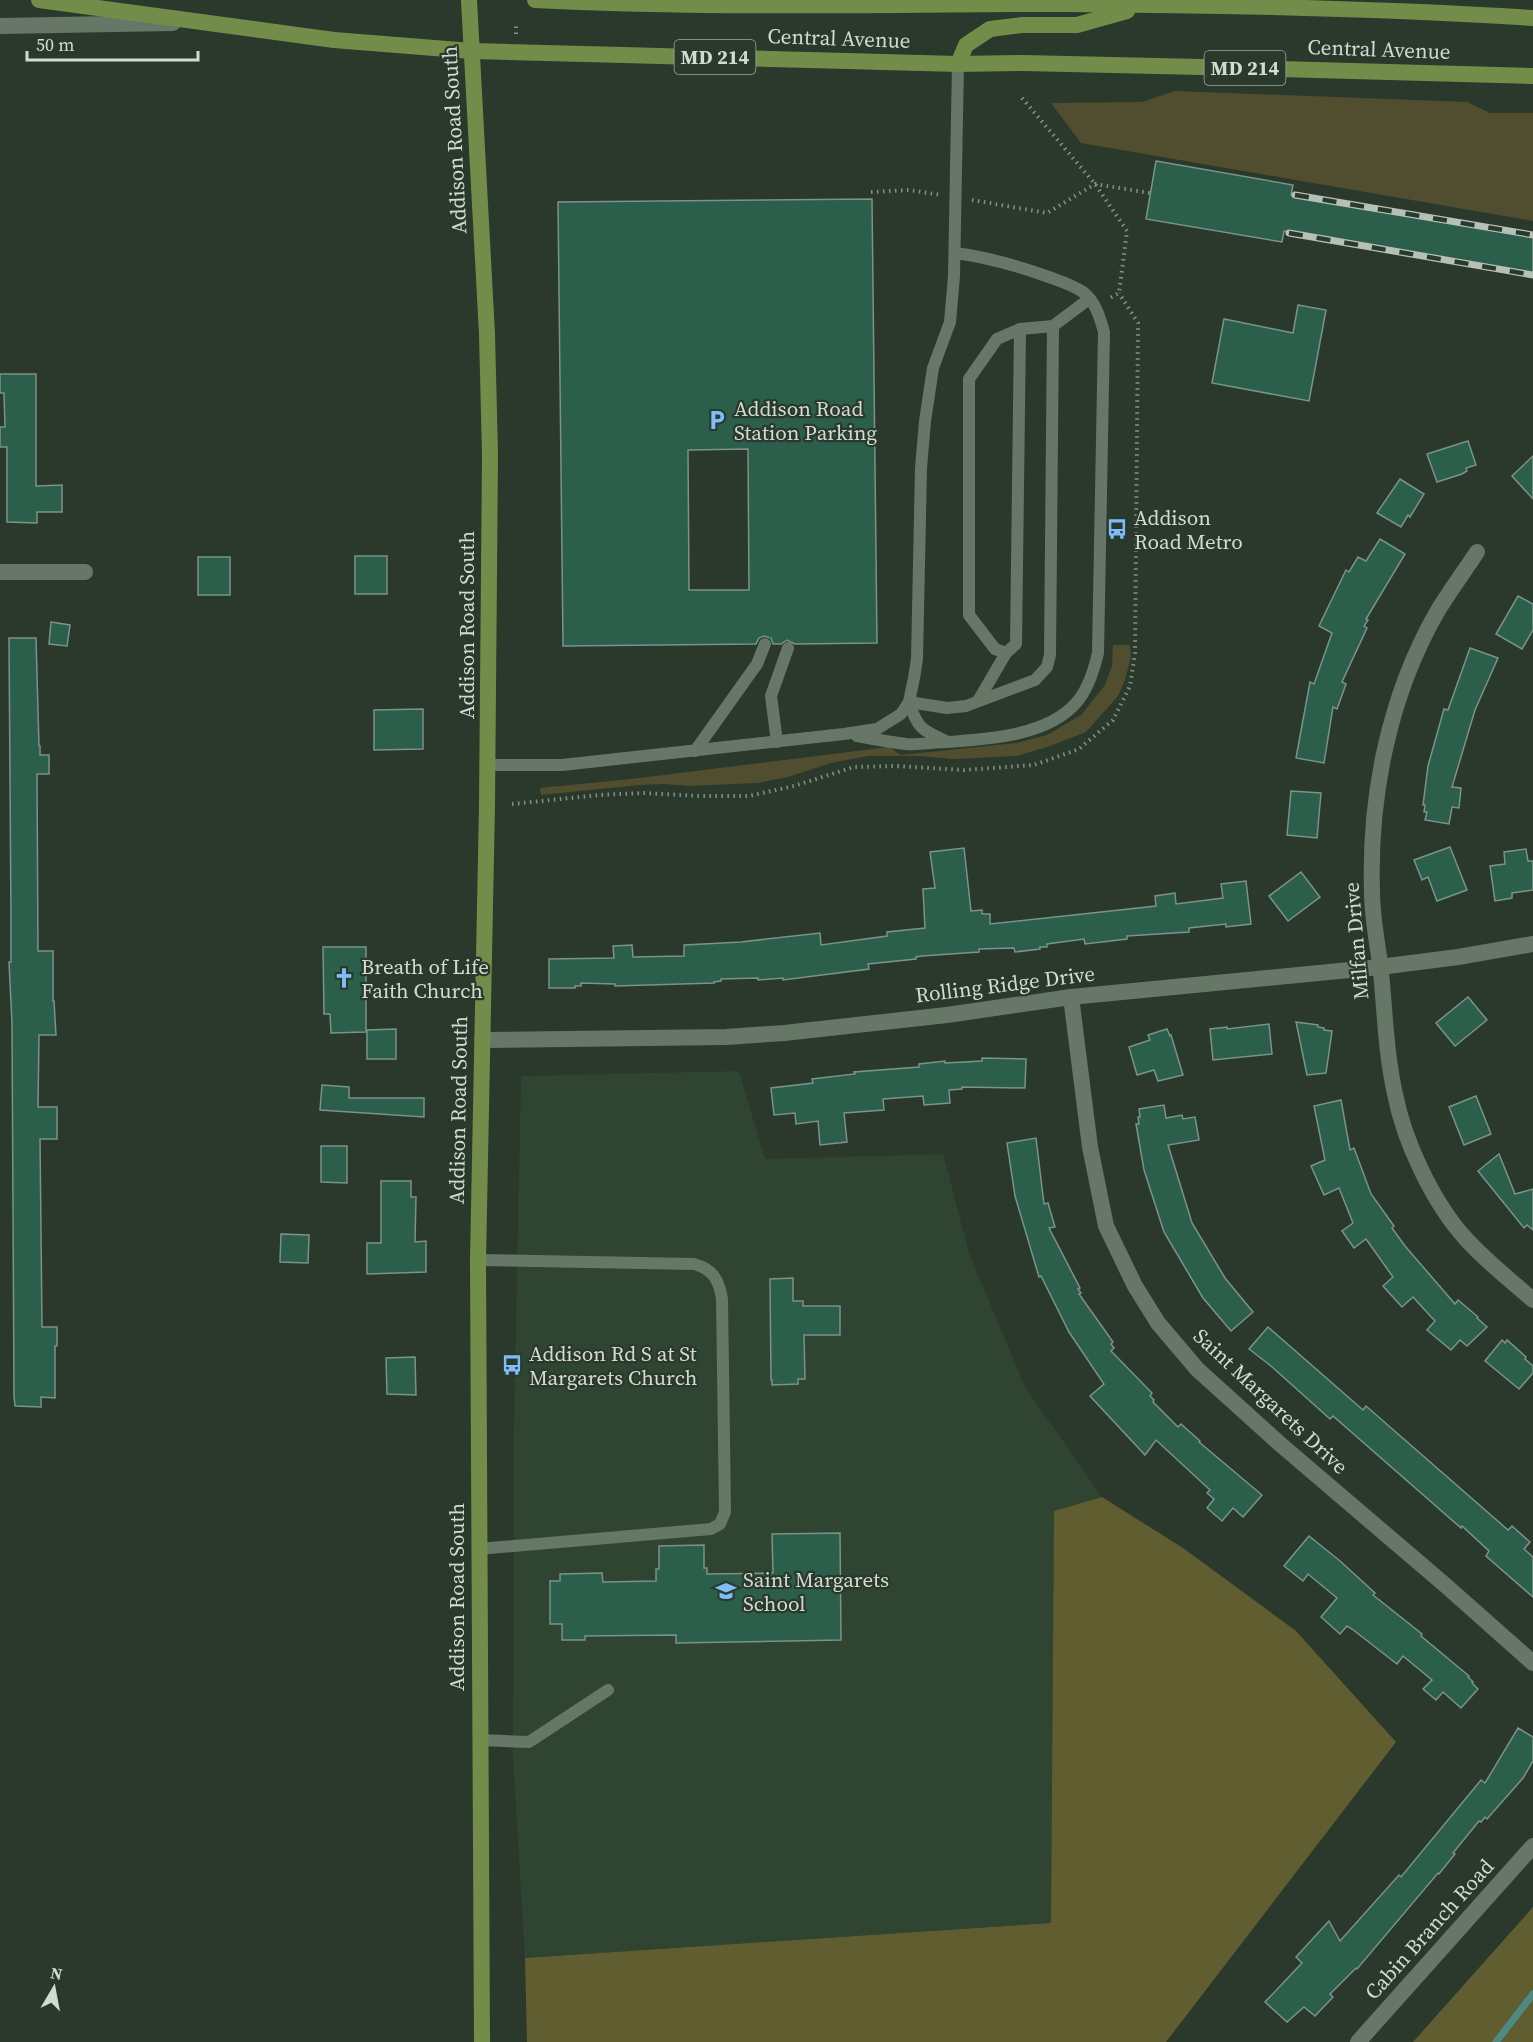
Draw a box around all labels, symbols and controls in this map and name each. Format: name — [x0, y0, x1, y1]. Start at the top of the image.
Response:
street label: Central Avenue — [767, 21, 911, 55]
scale bar — [27, 24, 198, 62]
text: 50 m — [36, 32, 74, 57]
street label: Central Avenue — [1307, 32, 1451, 66]
road number: MD 214 — [674, 40, 756, 74]
street label: Addison Road South — [435, 45, 473, 235]
road number: MD 214 — [1204, 51, 1286, 85]
place label: Addison Road Station Parking — [734, 394, 877, 447]
parking icon: Addison Road Station Parking — [705, 408, 729, 432]
place label: Addison Road Metro — [1134, 503, 1243, 556]
bus stop icon: Addison Road Metro — [1105, 517, 1129, 541]
street label: Addison Road South — [452, 531, 481, 719]
street label: Milfan Drive — [1336, 881, 1376, 1001]
place label: Breath of Life Faith Church — [361, 952, 489, 1005]
street label: Rolling Ridge Drive — [914, 959, 1096, 1009]
church icon: Breath of Life Faith Church — [332, 966, 356, 990]
street label: Addison Road South — [442, 1016, 474, 1204]
street label: Saint Margarets Drive — [1187, 1322, 1355, 1480]
place label: Addison Rd S at St Margarets Church — [529, 1339, 697, 1392]
bus stop icon: Addison Rd S at St Margarets Church — [500, 1353, 524, 1377]
street label: Addison Road South — [442, 1503, 471, 1691]
place label: Saint Margarets School — [743, 1565, 889, 1618]
school or university icon: Saint Margarets School — [714, 1579, 738, 1603]
street label: Cabin Branch Road — [1358, 1852, 1500, 2006]
north arrow — [24, 1958, 84, 2018]
text: N — [49, 1961, 65, 1985]

